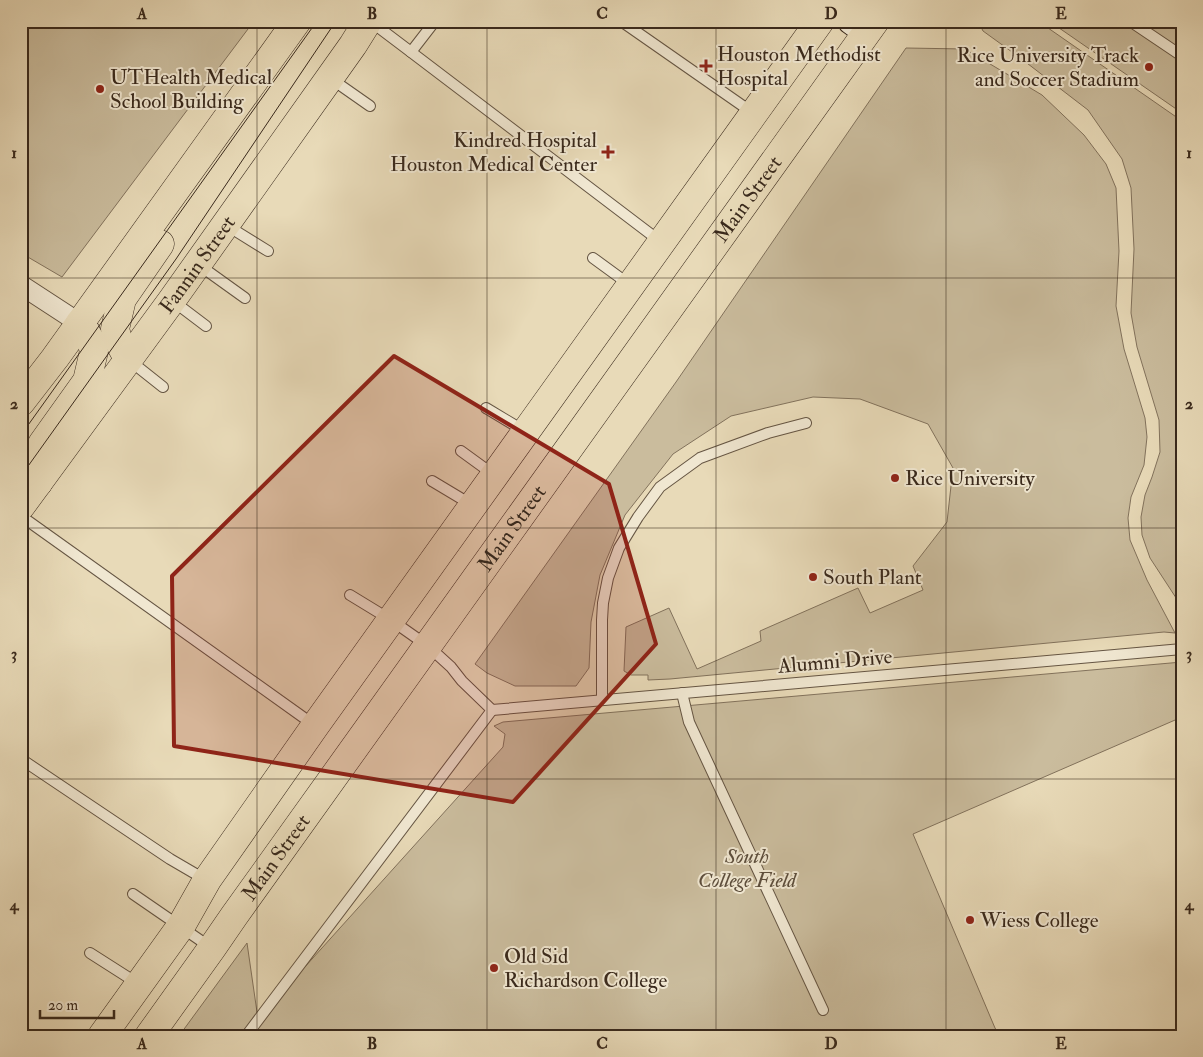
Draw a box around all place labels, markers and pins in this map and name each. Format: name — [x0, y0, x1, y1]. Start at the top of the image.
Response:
place label: Houston Methodist Hospital — [717, 41, 881, 92]
place label: Rice University Track and Soccer Stadium — [956, 42, 1139, 93]
marker: Houston Methodist Hospital — [699, 59, 713, 73]
marker: Rice University Track and Soccer Stadium — [1143, 61, 1155, 73]
place label: UTHealth Medical School Building — [110, 64, 273, 115]
marker: UTHealth Medical School Building — [94, 83, 106, 95]
place label: Kindred Hospital Houston Medical Center — [390, 127, 598, 178]
marker: Kindred Hospital Houston Medical Center — [601, 145, 615, 159]
place label: Rice University — [905, 465, 1036, 492]
marker: Rice University — [889, 472, 901, 484]
place label: South Plant — [823, 564, 922, 591]
marker: South Plant — [807, 571, 819, 583]
place label: Wiess College — [979, 907, 1099, 934]
marker: Wiess College — [964, 914, 976, 926]
place label: Old Sid Richardson College — [504, 943, 667, 994]
marker: Old Sid Richardson College — [488, 962, 500, 974]

